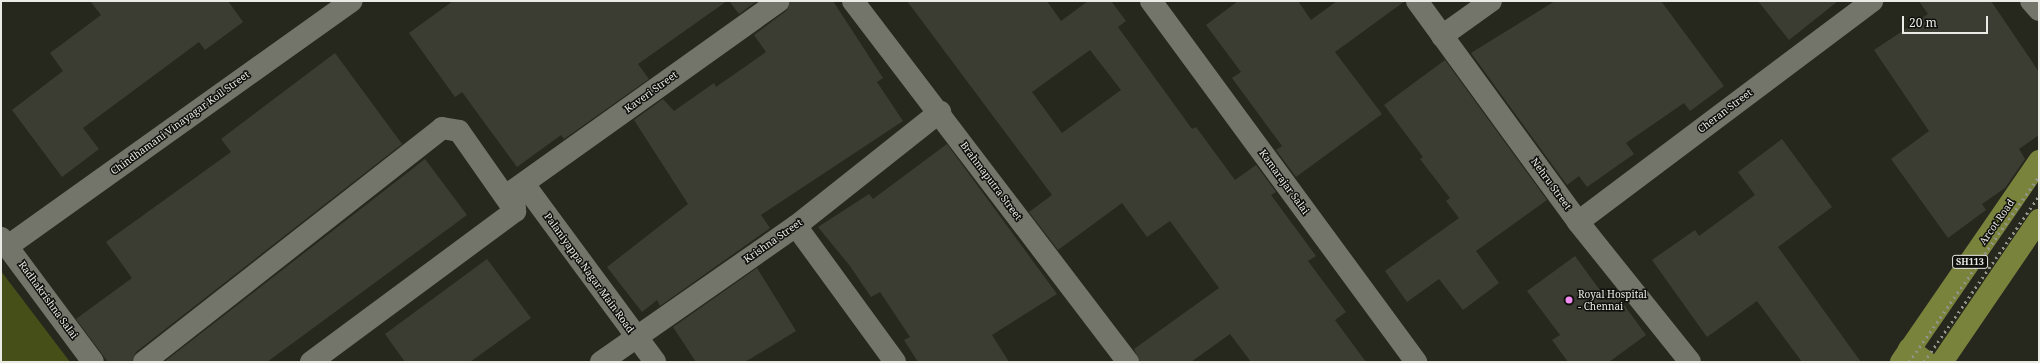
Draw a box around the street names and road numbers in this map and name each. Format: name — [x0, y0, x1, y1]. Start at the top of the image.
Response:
street label: Chindhamani Vinayagar Koil Street — [108, 69, 252, 177]
street label: Kaveri Street — [622, 69, 680, 115]
street label: Cheran Street — [1695, 87, 1755, 135]
street label: Brahmaputra Street — [958, 140, 1024, 222]
street label: Kamarajar Salai — [1257, 147, 1311, 217]
street label: Nehru Street — [1528, 156, 1574, 212]
street label: Arcot Road — [1977, 197, 2017, 247]
street label: Palaniyappa Nagar Main Road — [542, 211, 636, 335]
street label: Krishna Street — [742, 216, 804, 266]
road number: SH113 — [1952, 255, 1988, 269]
street label: Radhakrishna Salai — [16, 259, 80, 341]

